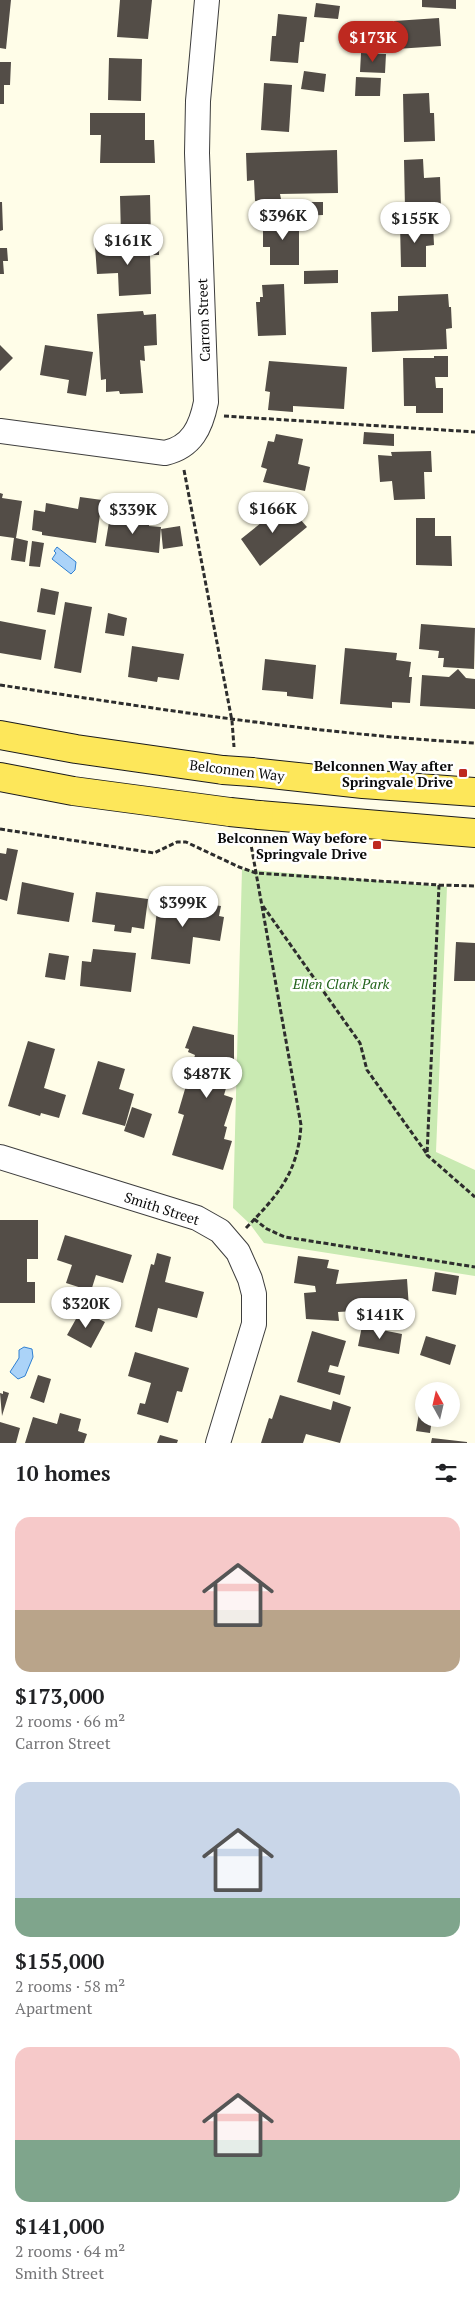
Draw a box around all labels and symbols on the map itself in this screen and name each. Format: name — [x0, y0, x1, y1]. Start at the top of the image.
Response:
pin: $173K — [338, 20, 408, 63]
pin: $396K — [248, 198, 318, 241]
pin: $155K — [380, 202, 450, 244]
pin: $161K — [93, 224, 163, 266]
street label: Carron Street — [192, 277, 214, 362]
pin: $339K — [98, 492, 168, 535]
pin: $166K — [238, 492, 308, 534]
street label: Belconnen Way — [188, 755, 287, 785]
place label: Belconnen Way after Springvale Drive — [314, 756, 453, 791]
marker: Belconnen Way after Springvale Drive — [457, 767, 469, 779]
place label: Belconnen Way before Springvale Drive — [217, 828, 367, 863]
marker: Belconnen Way before Springvale Drive — [371, 839, 383, 851]
pin: $399K — [148, 886, 218, 928]
park label: Ellen Clark Park — [292, 974, 390, 993]
pin: $487K — [172, 1056, 242, 1099]
street label: Smith Street — [122, 1187, 203, 1229]
pin: $320K — [51, 1286, 121, 1329]
pin: $141K — [345, 1298, 415, 1340]
north arrow — [415, 1382, 460, 1428]

